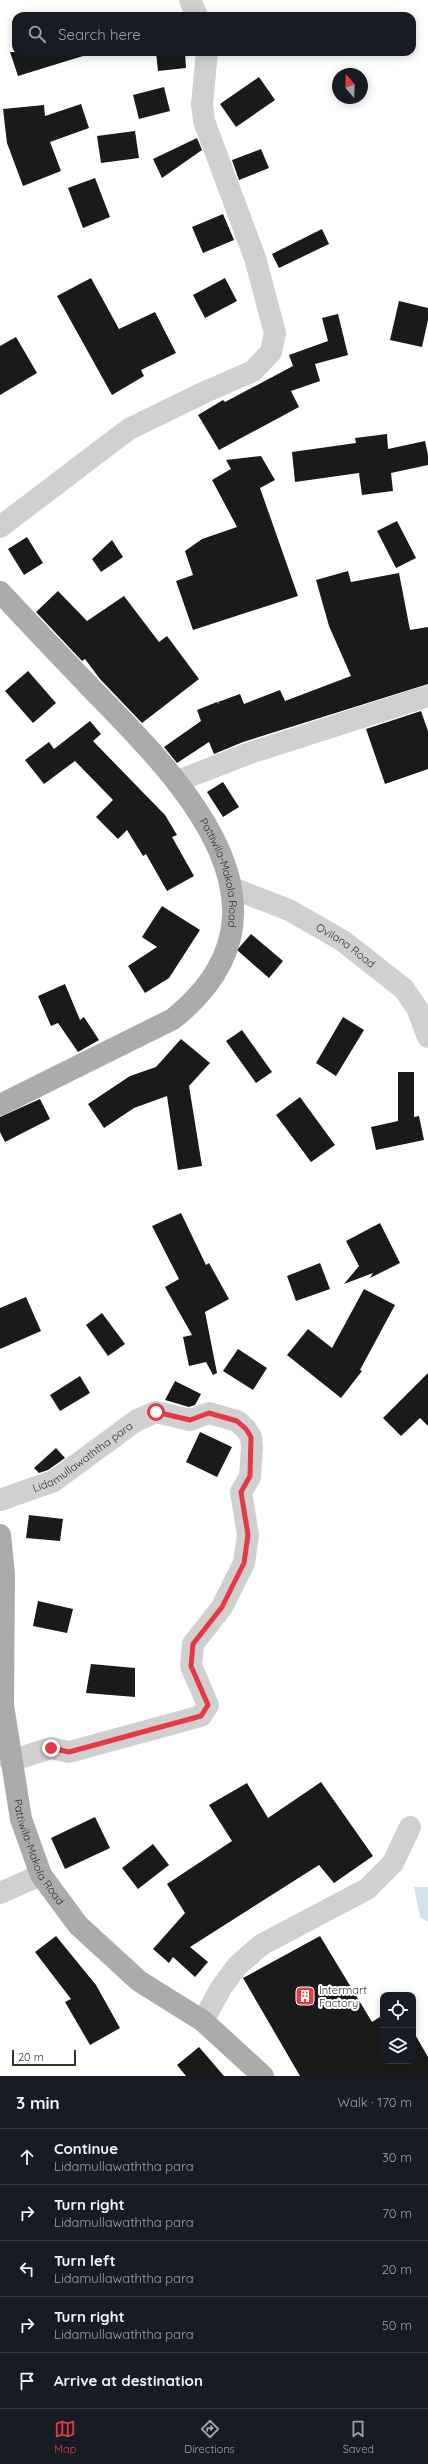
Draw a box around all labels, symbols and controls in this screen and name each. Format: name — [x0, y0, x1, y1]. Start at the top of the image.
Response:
search box — [12, 12, 416, 56]
icon: search — [26, 23, 48, 45]
text: Search here — [58, 25, 141, 44]
north arrow — [332, 68, 368, 104]
street label: Pattiwila-Makola Road — [197, 815, 240, 928]
street label: Ovilana Road — [314, 920, 378, 971]
route start — [147, 1403, 165, 1421]
street label: Lidamullawaththa para — [31, 1419, 135, 1495]
route end — [42, 1739, 60, 1757]
street label: Pattiwila-Makola Road — [11, 1798, 68, 1908]
place label: Intermart Factory — [319, 1983, 367, 2010]
building icon: Intermart Factory — [294, 1985, 316, 2007]
map controls — [380, 1992, 416, 2064]
button: locate — [380, 1992, 416, 2028]
button: layers — [380, 2028, 416, 2064]
scale bar — [12, 2048, 76, 2067]
text: 20 m — [18, 2050, 44, 2064]
text: 3 min — [16, 2092, 60, 2113]
text: Walk · 170 m — [337, 2094, 412, 2110]
text: Continue — [54, 2139, 118, 2158]
icon: ahead — [16, 2146, 38, 2168]
text: 30 m — [382, 2149, 412, 2165]
text: Lidamullawaththa para — [54, 2158, 194, 2174]
text: Turn right — [54, 2195, 125, 2214]
icon: right — [16, 2202, 38, 2224]
text: 70 m — [382, 2205, 412, 2221]
text: Lidamullawaththa para — [54, 2214, 194, 2230]
text: Turn left — [54, 2251, 116, 2270]
icon: left — [16, 2258, 38, 2280]
text: 20 m — [382, 2261, 412, 2277]
text: Lidamullawaththa para — [54, 2270, 194, 2286]
text: Turn right — [54, 2307, 125, 2326]
icon: right — [16, 2314, 38, 2336]
text: 50 m — [382, 2317, 412, 2333]
text: Lidamullawaththa para — [54, 2326, 194, 2342]
icon: arrive — [16, 2370, 38, 2392]
text: Arrive at destination — [54, 2371, 203, 2390]
tab: Map — [54, 2418, 76, 2456]
tab: Directions — [184, 2418, 235, 2456]
tab: Saved — [343, 2418, 374, 2456]

